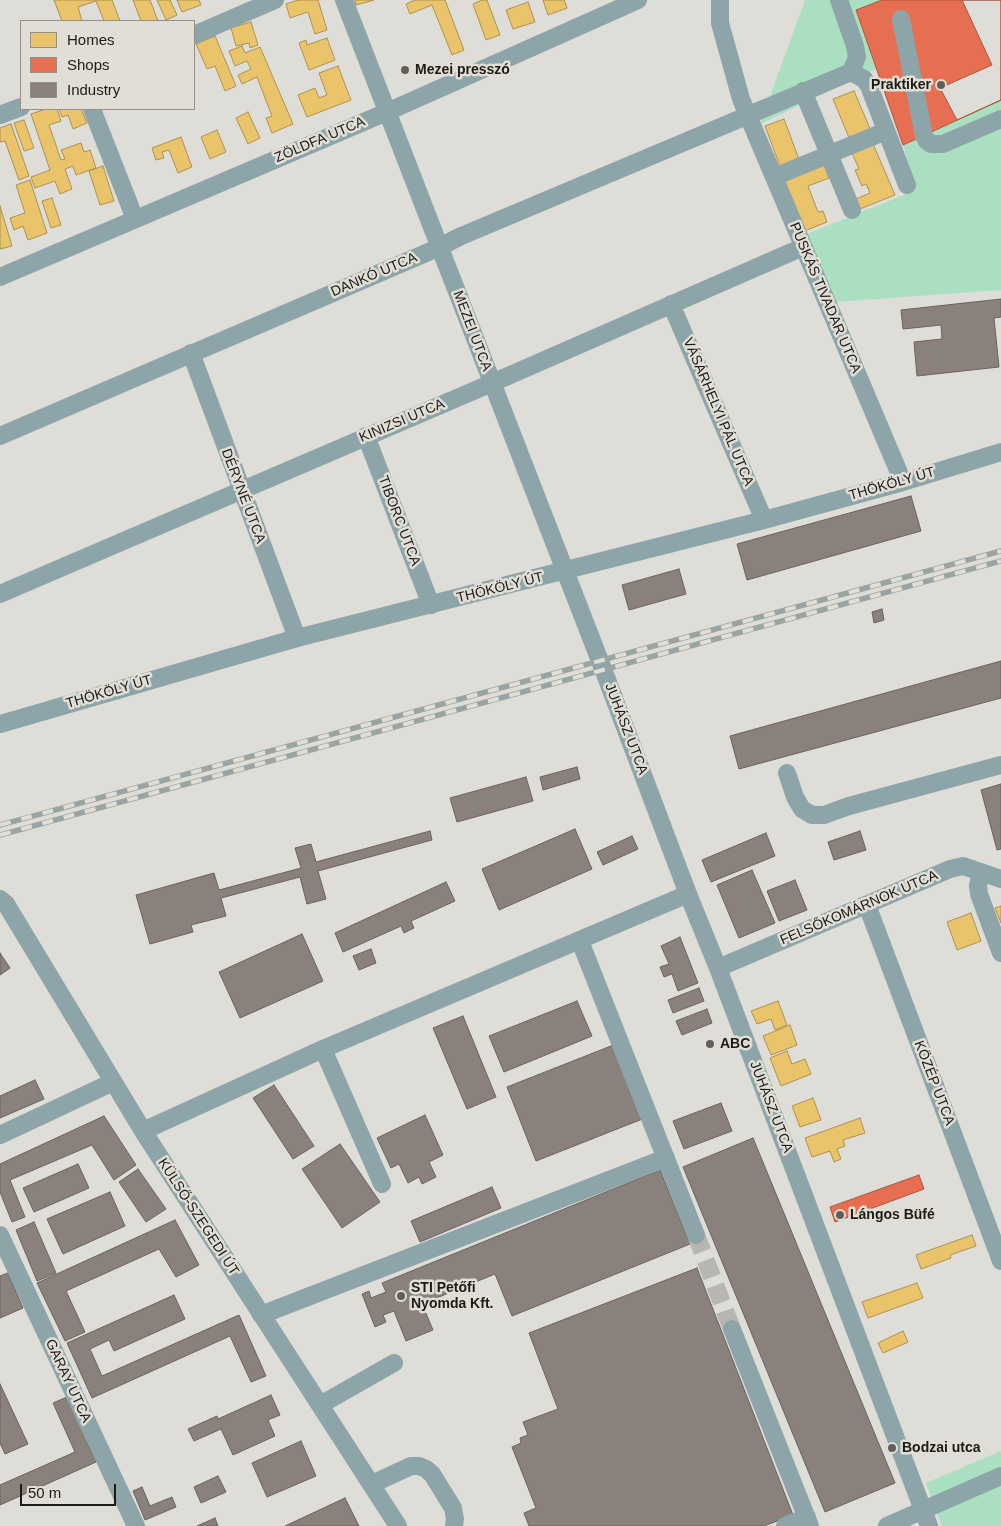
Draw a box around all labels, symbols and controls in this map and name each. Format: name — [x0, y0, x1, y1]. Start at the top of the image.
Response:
legend — [20, 20, 195, 110]
text: Homes — [67, 31, 115, 48]
text: Shops — [67, 56, 110, 73]
place label: Mezei presszó — [415, 62, 510, 78]
marker: Mezei presszó — [399, 64, 411, 76]
place label: Praktiker — [871, 77, 931, 93]
marker: Praktiker — [935, 79, 947, 91]
text: Industry — [67, 81, 120, 98]
street label: ZÖLDFA UTCA — [272, 113, 368, 167]
street label: PUSKÁS TIVADAR UTCA — [786, 220, 864, 376]
street label: DANKÓ UTCA — [328, 249, 420, 301]
street label: MEZEI UTCA — [449, 288, 495, 374]
street label: VÁSÁRHELYI PÁL UTCA — [679, 335, 757, 489]
street label: KINIZSI UTCA — [357, 395, 447, 447]
street label: DÉRYNÉ UTCA — [217, 446, 269, 546]
street label: THÖKÖLY ÚT — [847, 464, 937, 504]
street label: TIBORC UTCA — [374, 474, 424, 568]
street label: THÖKÖLY ÚT — [455, 569, 545, 607]
street label: THÖKÖLY ÚT — [64, 672, 154, 712]
street label: JUHÁSZ UTCA — [601, 681, 651, 777]
street label: FELSŐKOMÁRNOK UTCA — [778, 867, 940, 949]
place label: ABC — [720, 1036, 750, 1052]
marker: ABC — [704, 1038, 716, 1050]
street label: KÖZÉP UTCA — [910, 1038, 958, 1128]
street label: JUHÁSZ UTCA — [746, 1059, 796, 1155]
street label: KÜLSŐ-SZEGEDI ÚT — [154, 1155, 242, 1279]
place label: Lángos Büfé — [850, 1207, 935, 1223]
marker: Lángos Büfé — [834, 1209, 846, 1221]
place label: STI Petőfi Nyomda Kft. — [411, 1280, 493, 1312]
marker: STI Petőfi Nyomda Kft. — [395, 1290, 407, 1302]
street label: GARAY UTCA — [41, 1337, 95, 1425]
place label: Bodzai utca — [902, 1440, 981, 1456]
marker: Bodzai utca — [886, 1442, 898, 1454]
scale bar — [22, 1474, 119, 1506]
text: 50 m — [28, 1484, 61, 1501]

